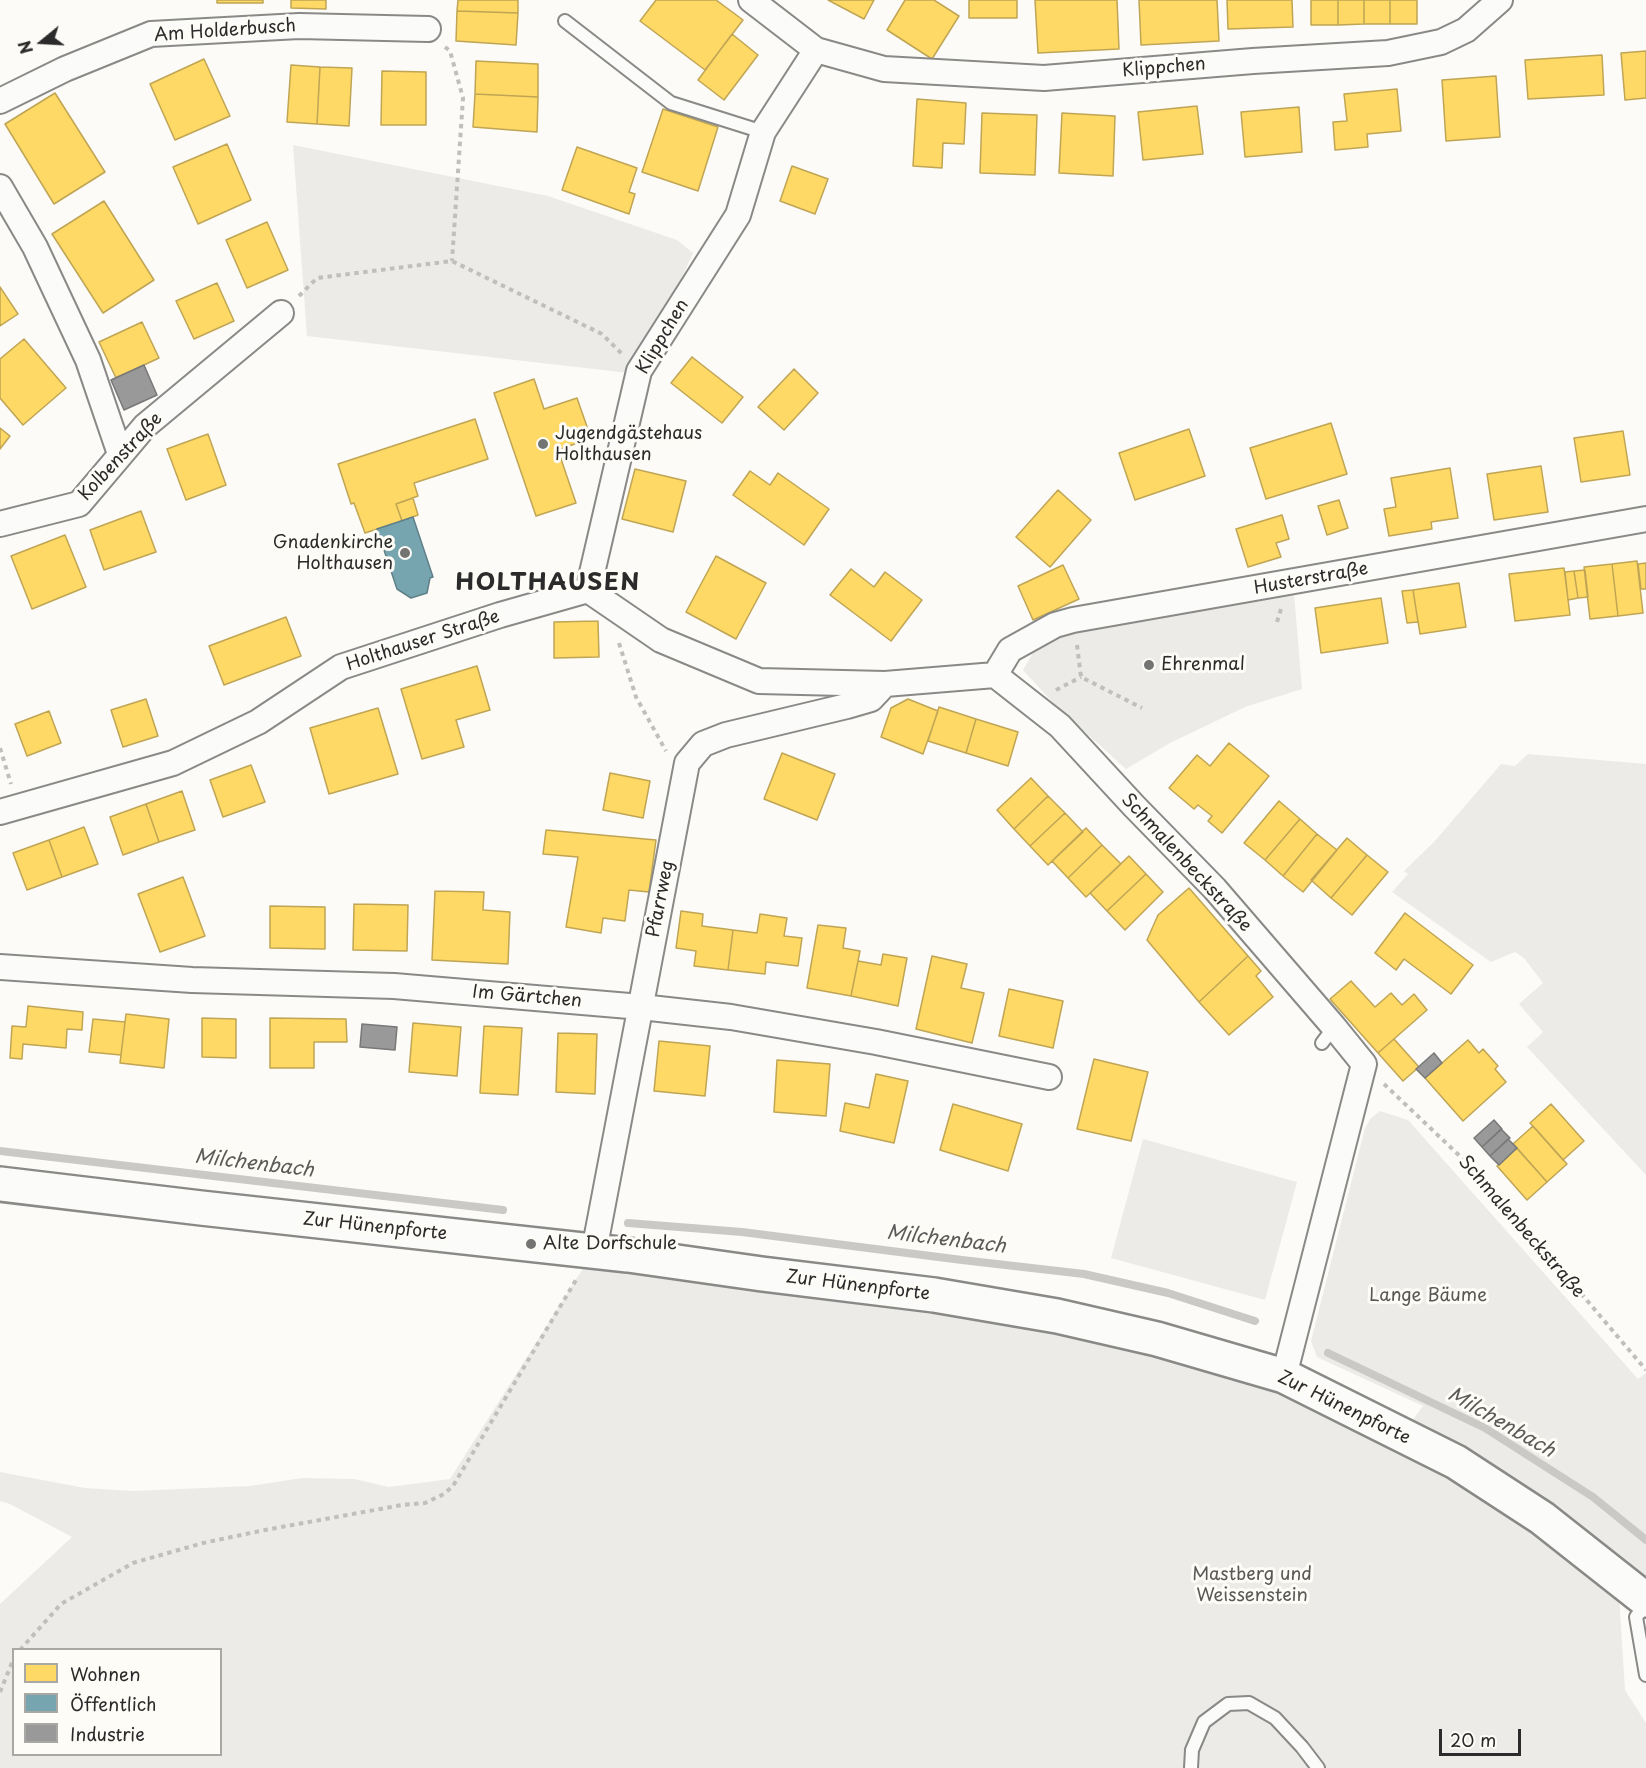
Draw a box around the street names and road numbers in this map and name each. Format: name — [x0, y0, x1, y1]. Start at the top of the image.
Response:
street label: Am Holderbusch — [153, 15, 297, 47]
street label: Klippchen — [1121, 54, 1207, 82]
street label: Klippchen — [632, 296, 694, 378]
street label: Kolbenstraße — [75, 408, 167, 506]
street label: Husterstraße — [1252, 558, 1370, 600]
street label: Holthauser Straße — [344, 606, 502, 676]
street label: Schmalenbeckstraße — [1116, 789, 1256, 937]
street label: Pfarrweg — [643, 858, 679, 940]
street label: Im Gärtchen — [471, 981, 583, 1013]
street label: Schmalenbeckstraße — [1453, 1151, 1589, 1303]
street label: Zur Hünenpforte — [302, 1209, 448, 1245]
street label: Zur Hünenpforte — [785, 1266, 931, 1306]
street label: Zur Hünenpforte — [1274, 1367, 1414, 1449]

